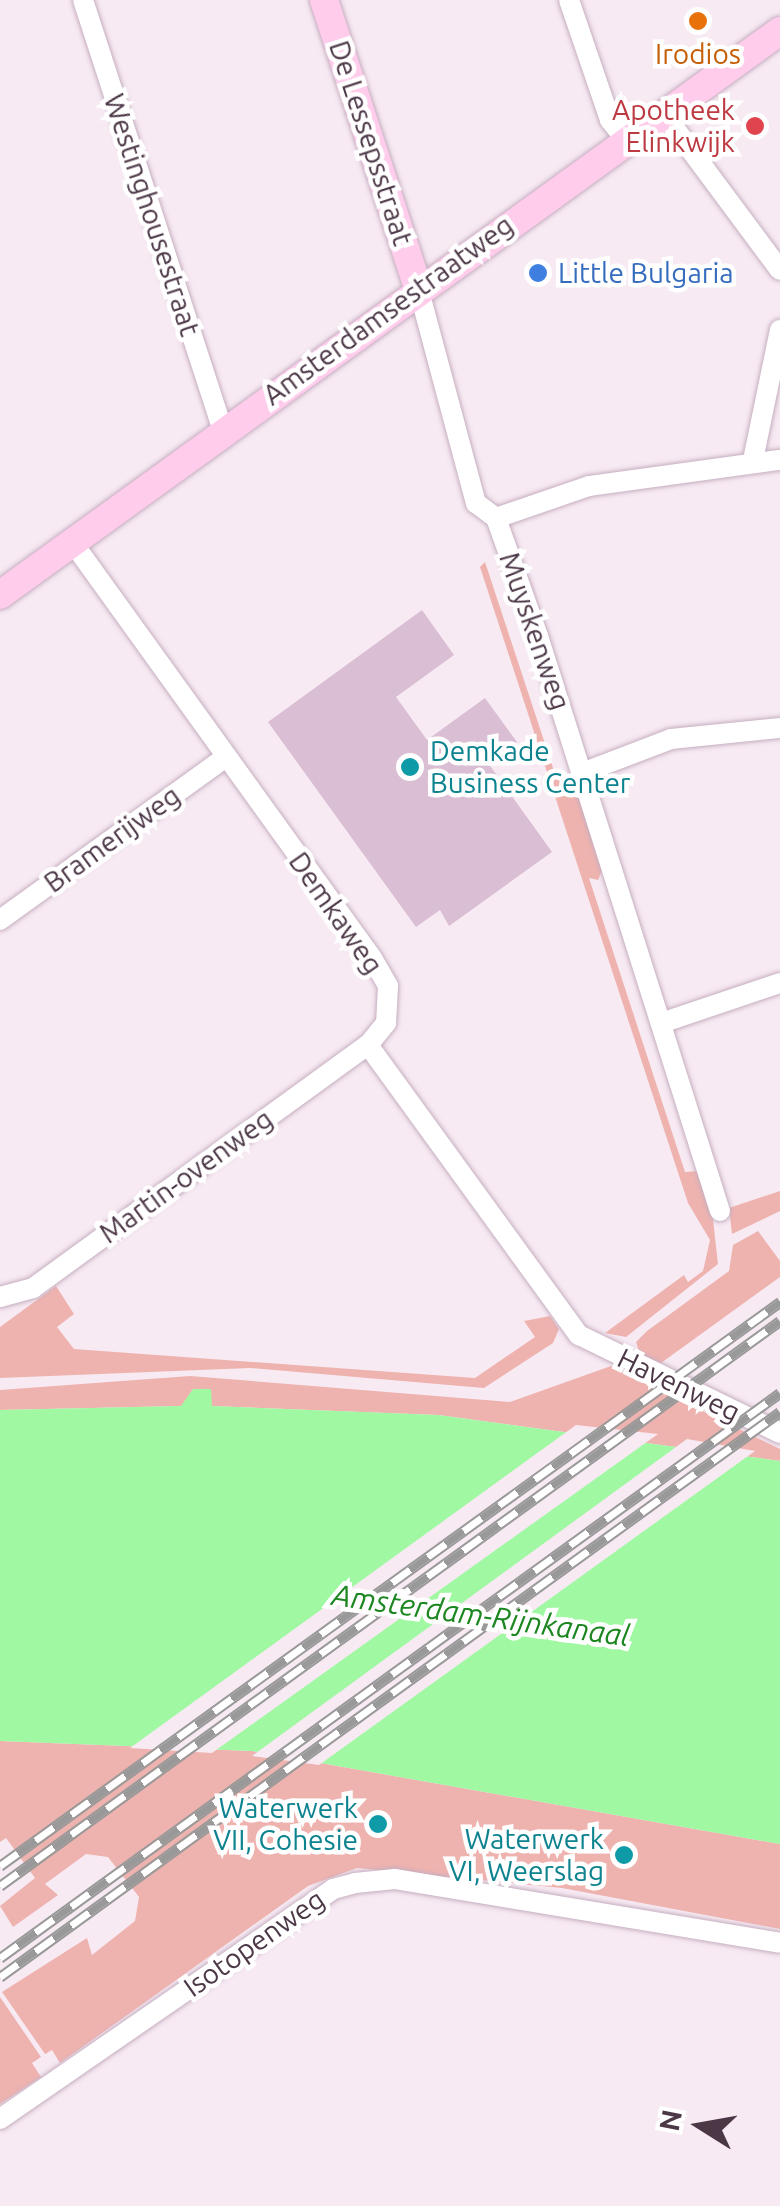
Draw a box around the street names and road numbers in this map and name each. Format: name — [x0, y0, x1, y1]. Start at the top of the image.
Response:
street label: De Lessepsstraat — [322, 36, 420, 250]
street label: Westinghousestraat — [97, 90, 207, 340]
street label: Amsterdamsestraatweg — [256, 208, 520, 412]
street label: Muyskenweg — [492, 548, 578, 714]
street label: Bramerijweg — [37, 778, 187, 900]
street label: Demkaweg — [282, 846, 390, 980]
street label: Martin-ovenweg — [93, 1102, 279, 1250]
street label: Havenweg — [612, 1341, 746, 1429]
street label: Isotopenweg — [177, 1882, 331, 2004]

